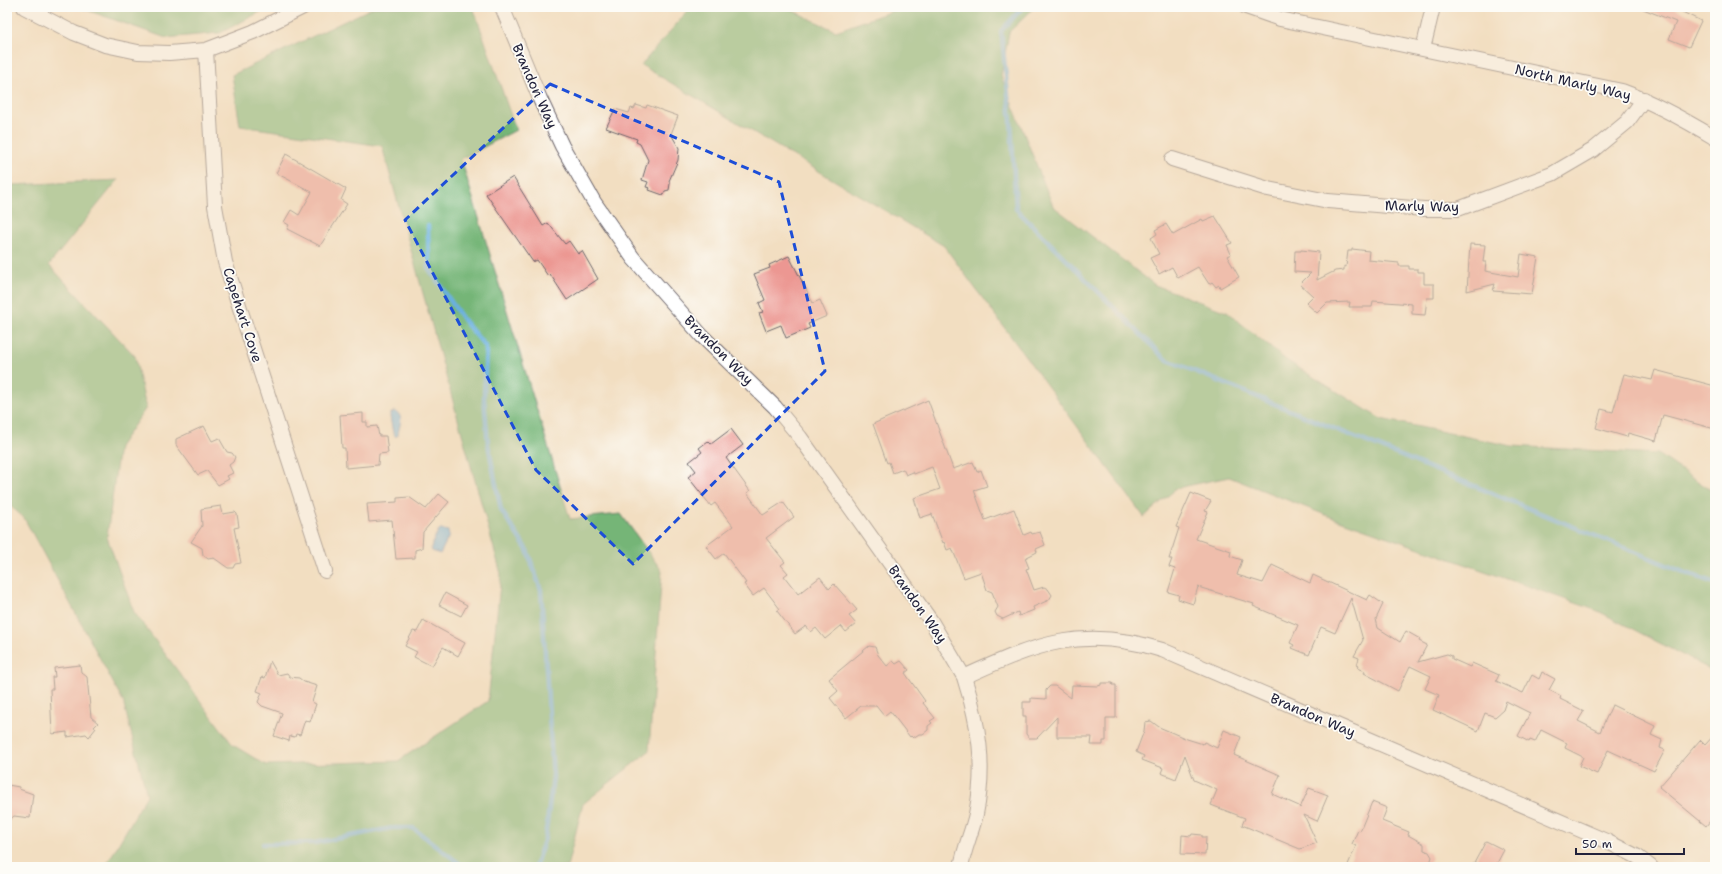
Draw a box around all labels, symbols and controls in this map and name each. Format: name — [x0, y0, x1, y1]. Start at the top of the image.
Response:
street label: Brandon Way — [508, 41, 562, 131]
street label: North Marly Way — [1513, 60, 1633, 104]
street label: Marly Way — [1385, 196, 1459, 216]
street label: Capehart Cove — [219, 265, 267, 365]
street label: Brandon Way — [680, 311, 758, 389]
street label: Brandon Way — [885, 562, 951, 646]
street label: Brandon Way — [1268, 689, 1358, 741]
scale bar — [1576, 830, 1684, 856]
text: 50 m — [1582, 836, 1612, 852]

